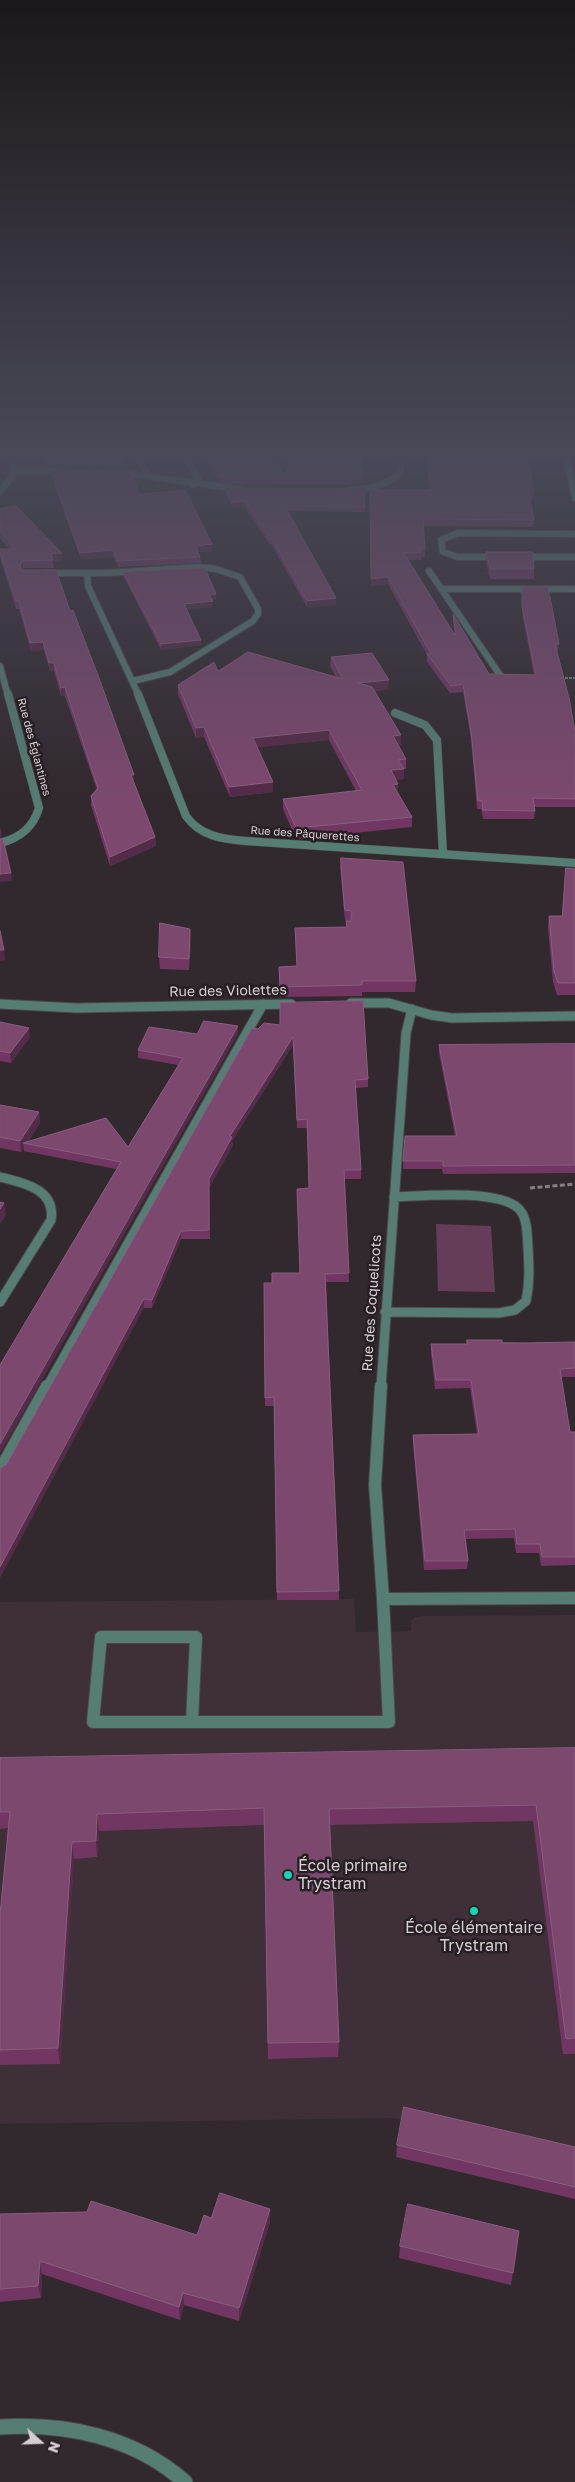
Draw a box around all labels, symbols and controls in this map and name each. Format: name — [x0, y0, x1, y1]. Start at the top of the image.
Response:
street label: Rue des Églantines — [15, 697, 53, 797]
street label: Rue des Pâquerettes — [250, 824, 360, 844]
street label: Rue des Violettes — [169, 982, 287, 1000]
street label: Rue des Coquelicots — [359, 1234, 385, 1372]
place label: École primaire Trystram — [298, 1856, 407, 1894]
marker: École primaire Trystram — [282, 1869, 294, 1881]
marker: École élémentaire Trystram — [468, 1905, 480, 1917]
place label: École élémentaire Trystram — [405, 1918, 543, 1956]
north arrow — [15, 2417, 65, 2467]
text: N — [45, 2439, 64, 2455]

